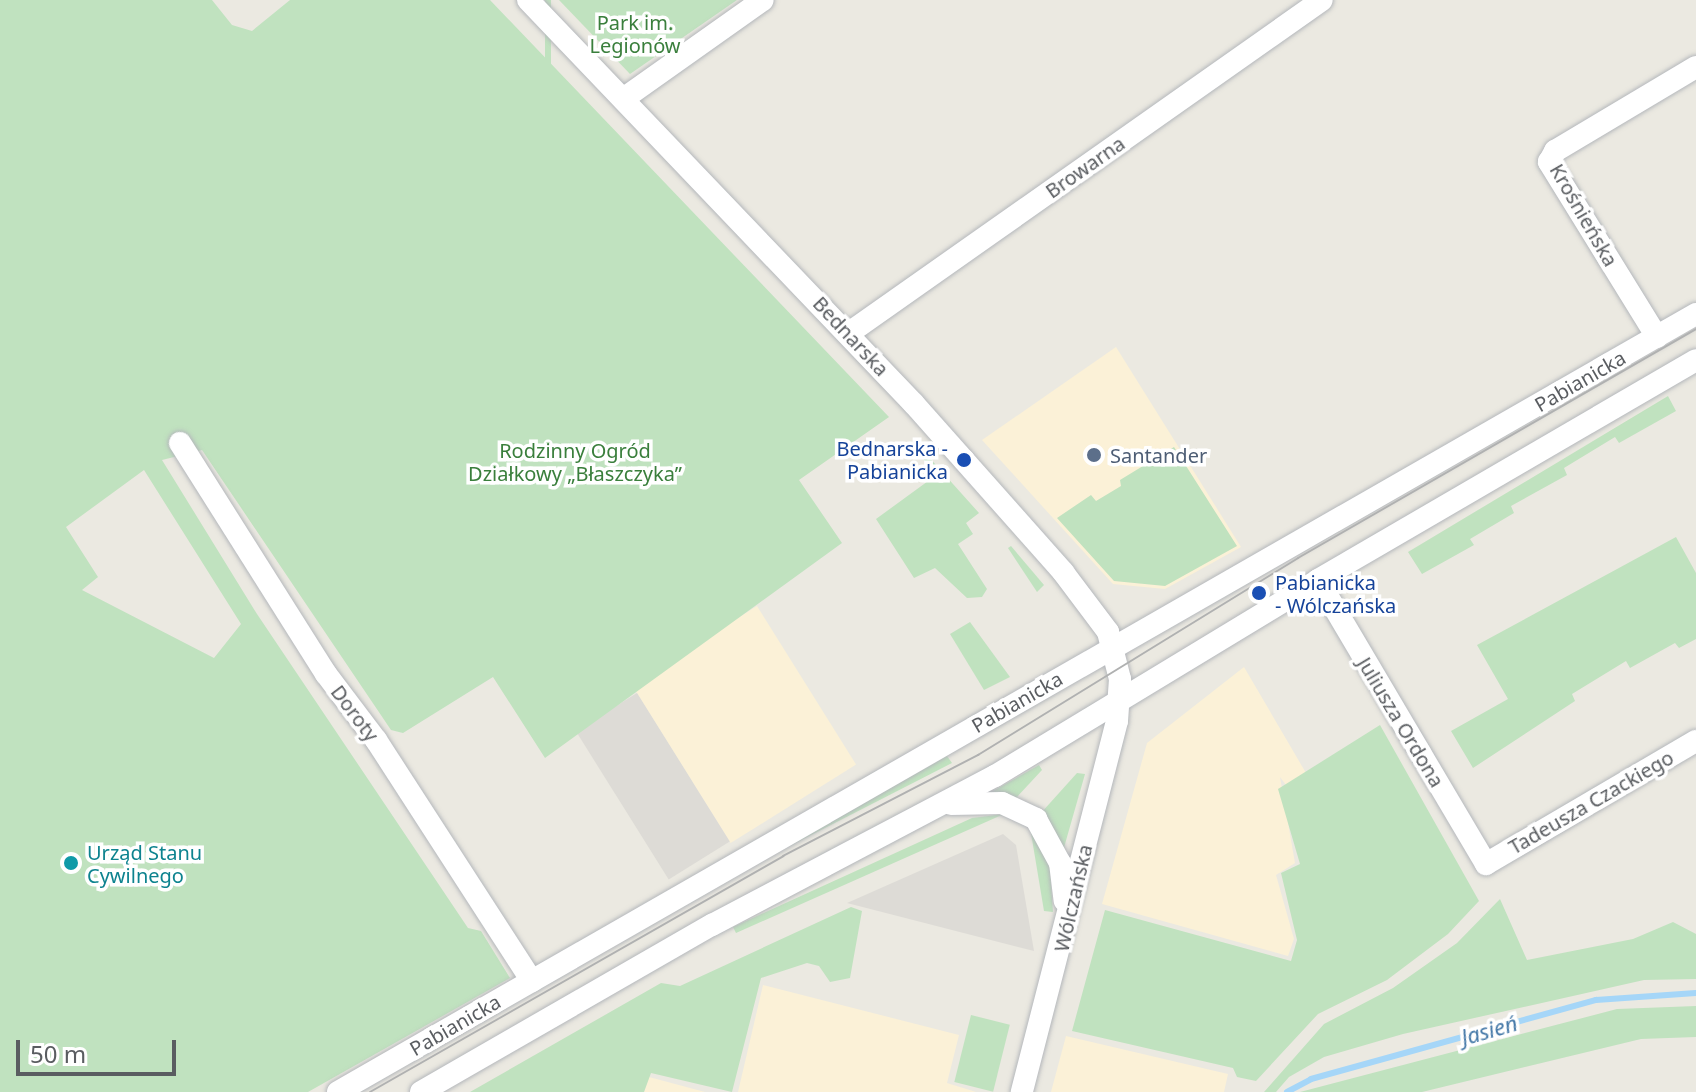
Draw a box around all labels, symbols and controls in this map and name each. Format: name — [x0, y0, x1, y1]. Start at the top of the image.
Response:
park label: Park im. Legionów — [589, 10, 681, 57]
street label: Browarna — [1041, 131, 1129, 203]
street label: Krośnieńska — [1545, 159, 1623, 271]
street label: Bednarska — [808, 291, 894, 381]
street label: Pabianicka — [1530, 345, 1630, 417]
place label: Bednarska - Pabianicka — [836, 436, 948, 483]
park label: Rodzinny Ogród Działkowy „Błaszczyka” — [468, 438, 682, 485]
place label: Santander — [1110, 443, 1207, 467]
marker: Santander — [1085, 446, 1103, 464]
marker: Bednarska - Pabianicka — [955, 451, 973, 469]
place label: Pabianicka - Wólczańska — [1275, 570, 1396, 617]
marker: Pabianicka - Wólczańska — [1250, 584, 1268, 602]
street label: Juliusza Ordona — [1353, 653, 1449, 791]
street label: Pabianicka — [967, 666, 1067, 738]
street label: Doroty — [326, 680, 384, 746]
street label: Tadeusza Czackiego — [1504, 745, 1678, 859]
place label: Urząd Stanu Cywilnego — [87, 840, 202, 887]
street label: Wólczańska — [1049, 842, 1097, 954]
marker: Urząd Stanu Cywilnego — [62, 854, 80, 872]
street label: Pabianicka — [405, 989, 505, 1061]
water label: Jasień — [1458, 1009, 1520, 1051]
scale bar — [20, 1024, 180, 1074]
text: 50 m — [30, 1037, 86, 1070]

